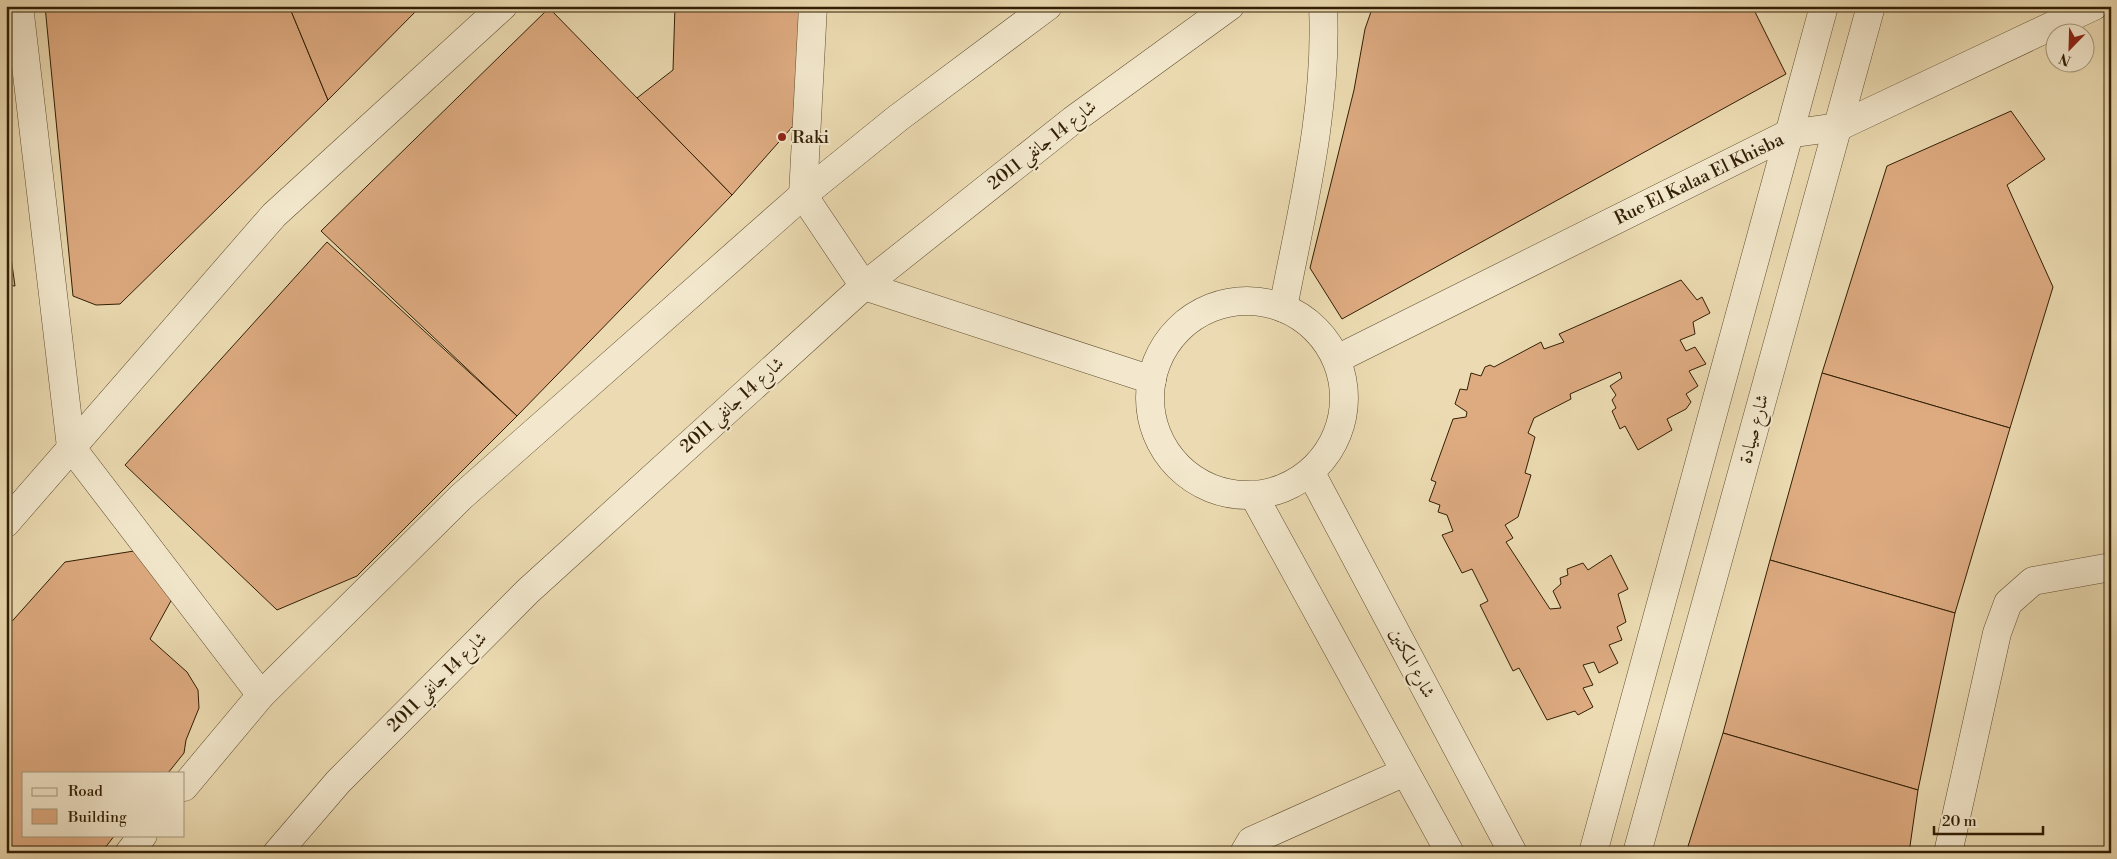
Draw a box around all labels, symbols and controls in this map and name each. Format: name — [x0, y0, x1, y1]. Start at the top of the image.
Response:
north arrow — [2044, 22, 2094, 72]
text: N — [2057, 49, 2074, 69]
street label: شارع 14 جانفي 2011 — [983, 95, 1105, 200]
place label: Raki — [792, 126, 829, 149]
street label: Rue El Kalaa El Khisba — [1611, 128, 1788, 230]
marker: Raki — [776, 131, 788, 143]
street label: شارع 14 جانفي 2011 — [675, 352, 793, 462]
street label: شارع صيادة — [1734, 392, 1777, 467]
street label: شارع المكنين — [1381, 624, 1440, 704]
street label: شارع 14 جانفي 2011 — [382, 627, 496, 741]
legend — [22, 772, 185, 836]
text: Road — [68, 782, 103, 801]
scale bar — [1934, 804, 2043, 836]
text: Building — [67, 808, 127, 827]
text: 20 m — [1942, 812, 1977, 831]

